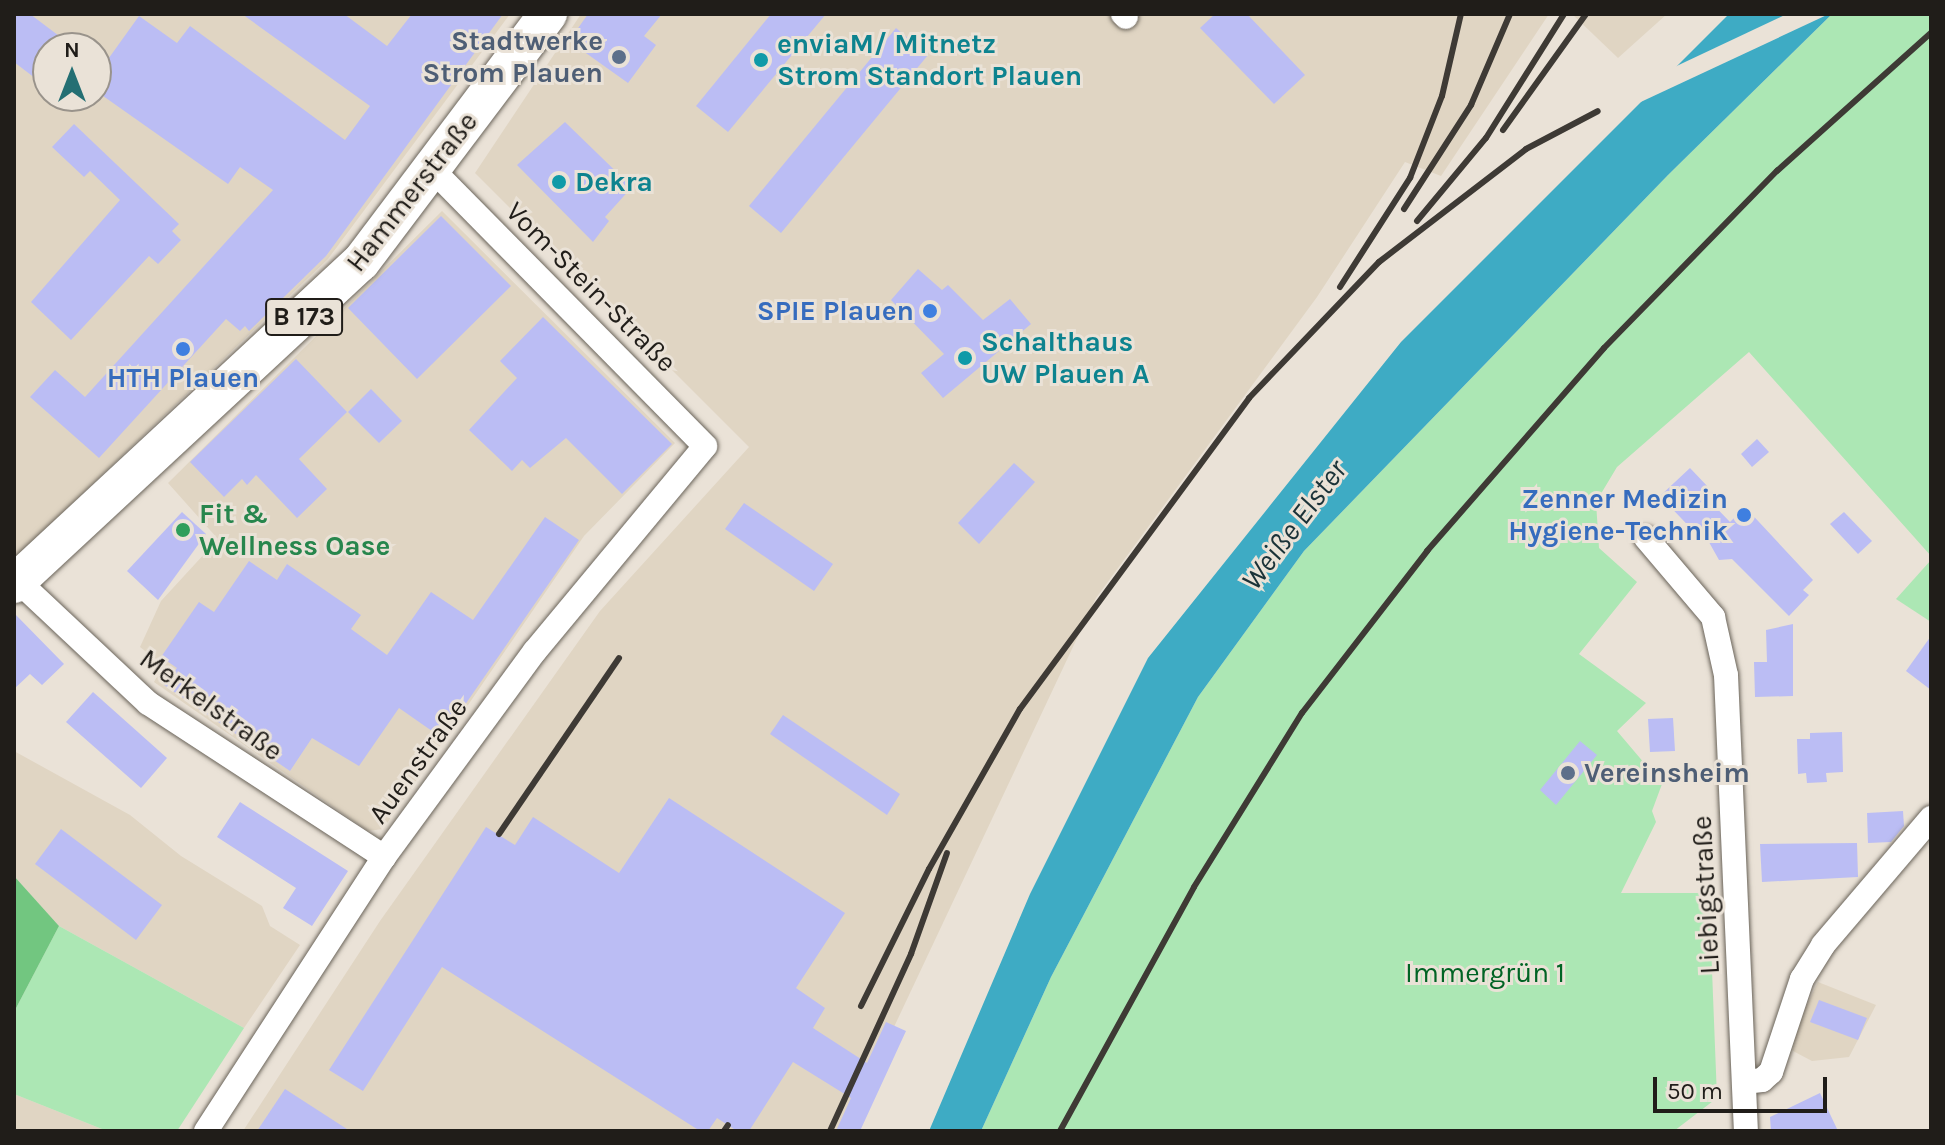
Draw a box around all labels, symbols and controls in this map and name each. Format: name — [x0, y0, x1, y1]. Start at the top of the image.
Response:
place label: Stadtwerke Strom Plauen — [423, 24, 603, 90]
place label: enviaM/ Mitnetz Strom Standort Plauen — [777, 27, 1082, 93]
north arrow — [32, 32, 112, 112]
text: N — [64, 37, 80, 63]
marker: Stadtwerke Strom Plauen — [610, 48, 628, 66]
marker: enviaM/ Mitnetz Strom Standort Plauen — [752, 51, 770, 69]
street label: Hammerstraße — [339, 105, 485, 279]
place label: Dekra — [575, 165, 653, 199]
marker: Dekra — [550, 173, 568, 191]
street label: Vom-Stein-Straße — [499, 195, 683, 379]
place label: SPIE Plauen — [757, 294, 914, 328]
road number: B 173 — [264, 295, 344, 339]
marker: SPIE Plauen — [921, 302, 939, 320]
place label: Schalthaus UW Plauen A — [981, 325, 1150, 391]
marker: HTH Plauen — [174, 340, 192, 358]
marker: Schalthaus UW Plauen A — [956, 349, 974, 367]
place label: HTH Plauen — [107, 361, 259, 395]
water label: Weiße Elster — [1233, 453, 1355, 597]
place label: Zenner Medizin Hygiene-Technik — [1508, 482, 1728, 548]
place label: Fit & Wellness Oase — [199, 497, 390, 563]
marker: Zenner Medizin Hygiene-Technik — [1735, 506, 1753, 524]
marker: Fit & Wellness Oase — [174, 521, 192, 539]
street label: Merkelstraße — [133, 642, 289, 768]
street label: Auenstraße — [361, 692, 475, 830]
place label: Vereinsheim — [1584, 756, 1750, 790]
marker: Vereinsheim — [1559, 764, 1577, 782]
street label: Liebigstraße — [1685, 815, 1727, 975]
park label: Immergrün 1 — [1405, 956, 1565, 990]
scale bar — [1657, 1061, 1831, 1111]
text: 50 m — [1667, 1077, 1723, 1105]

